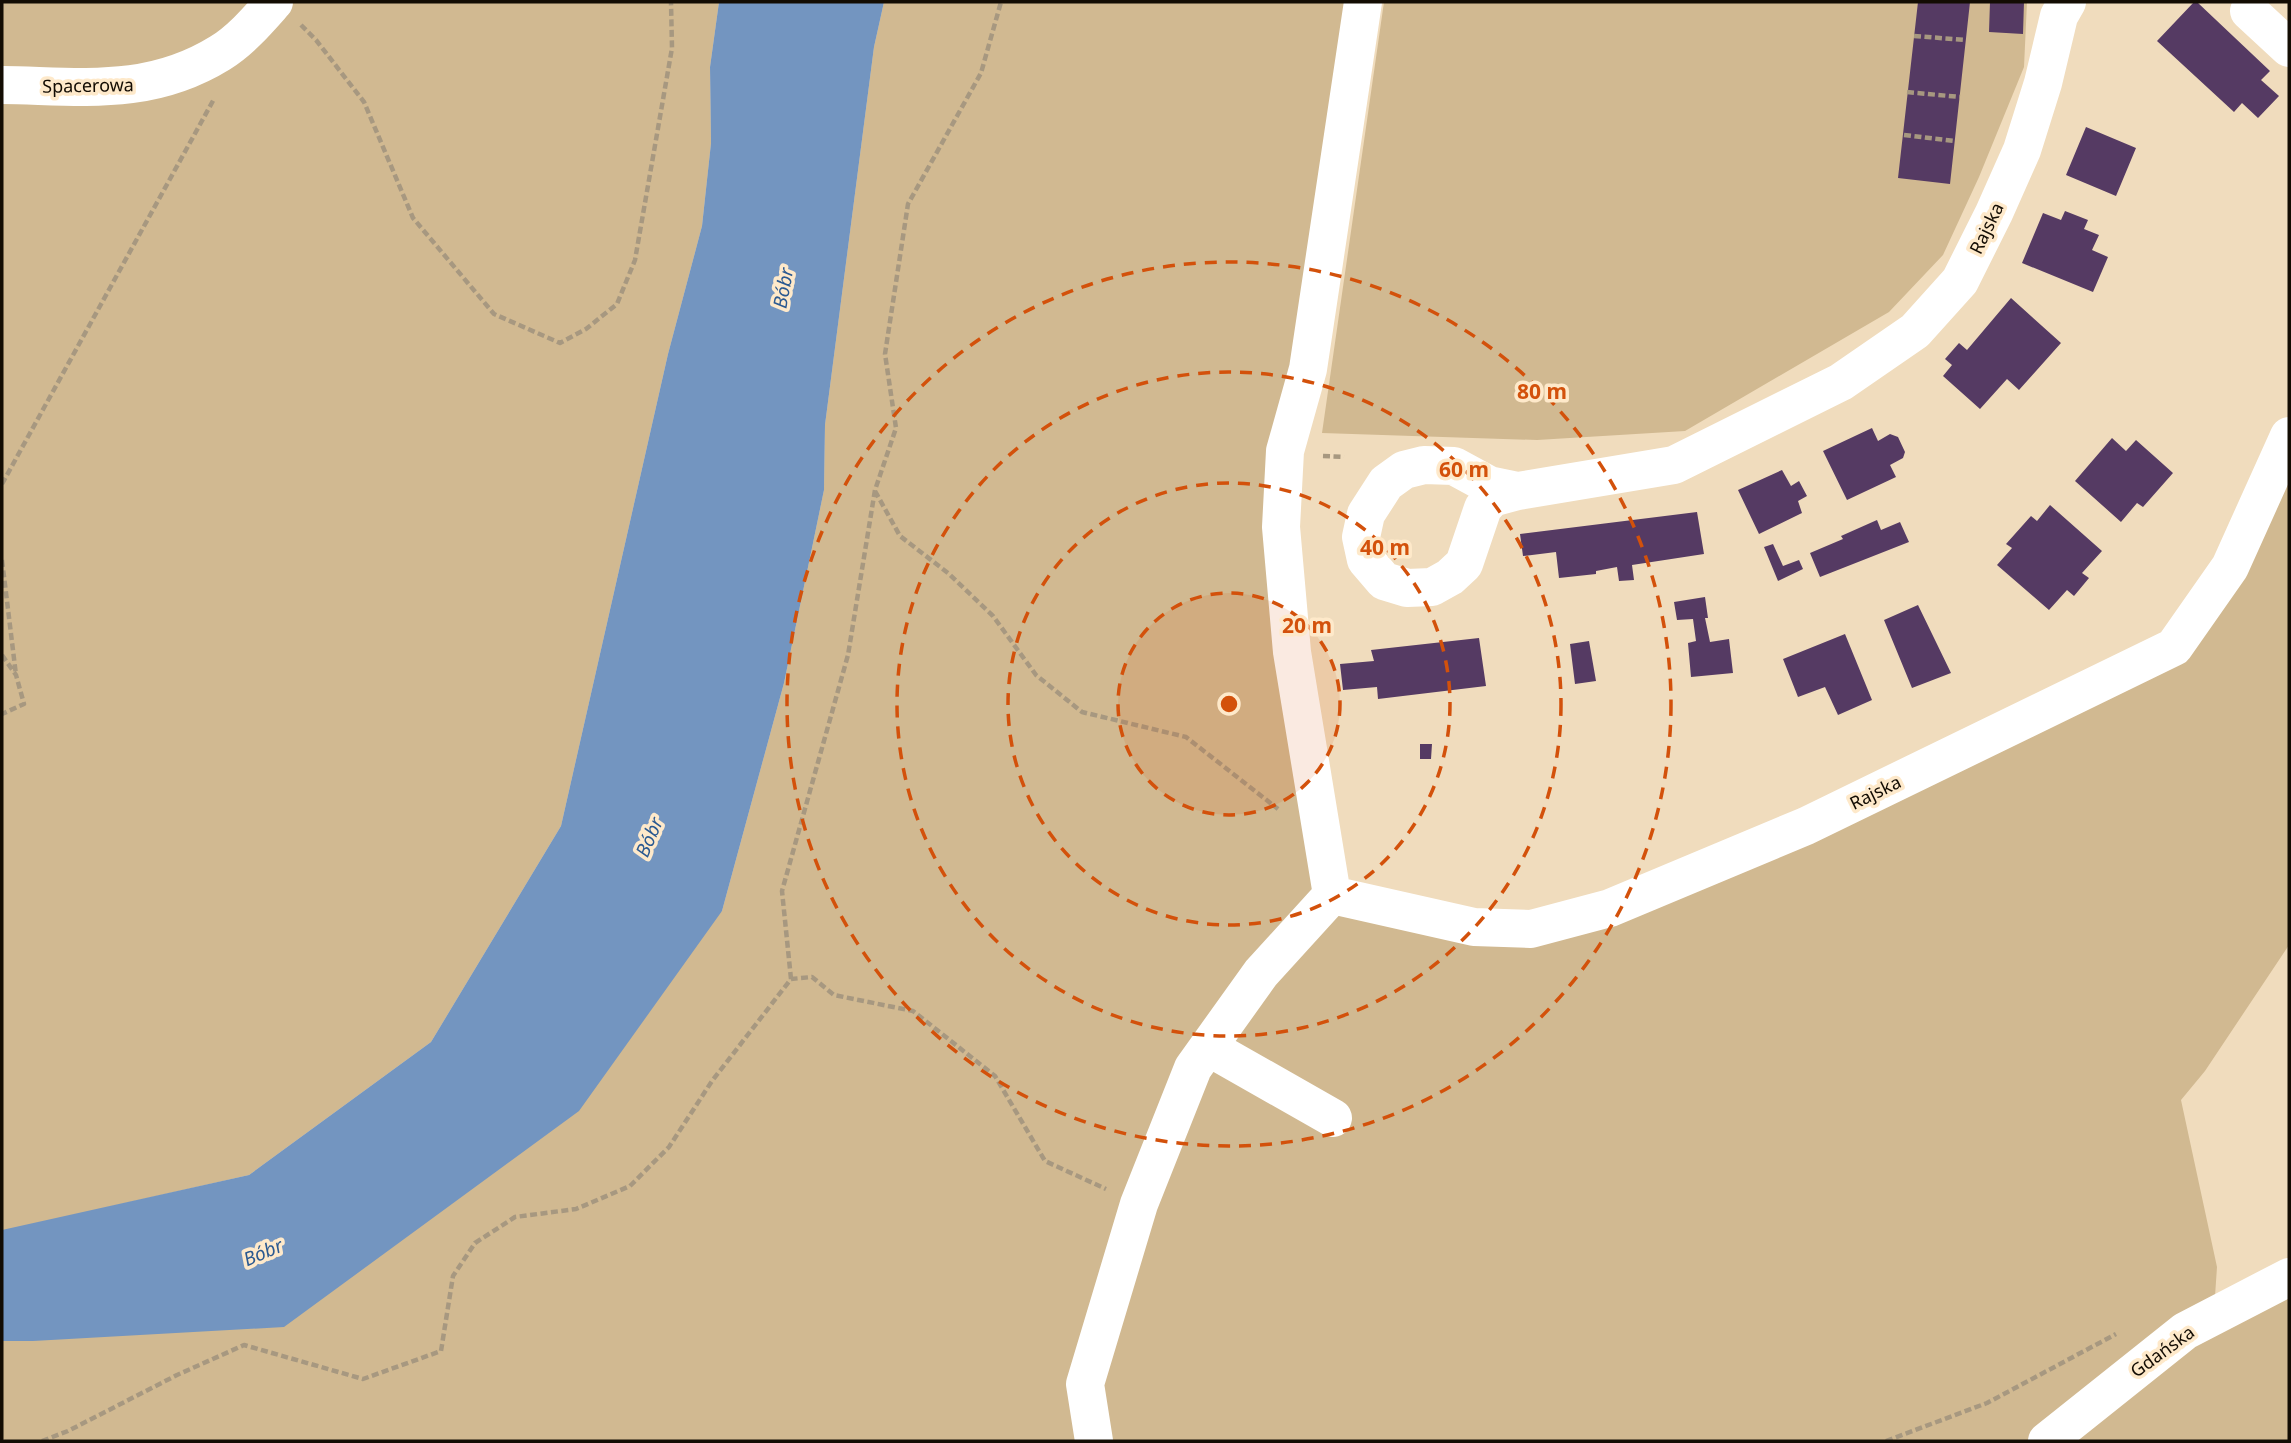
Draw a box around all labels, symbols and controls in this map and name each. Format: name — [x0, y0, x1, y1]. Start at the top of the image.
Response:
street label: Spacerowa — [42, 72, 134, 98]
street label: Rajska — [1963, 198, 2009, 258]
water label: Bóbr — [767, 264, 800, 310]
text: 80 m — [1517, 377, 1567, 405]
text: 60 m — [1439, 455, 1489, 483]
text: 40 m — [1360, 533, 1410, 561]
text: 20 m — [1282, 611, 1332, 639]
centre of rings — [1217, 692, 1241, 716]
street label: Rajska — [1845, 769, 1905, 815]
water label: Bóbr — [629, 812, 669, 861]
water label: Bóbr — [239, 1232, 288, 1272]
street label: Gdańska — [2125, 1320, 2199, 1382]

